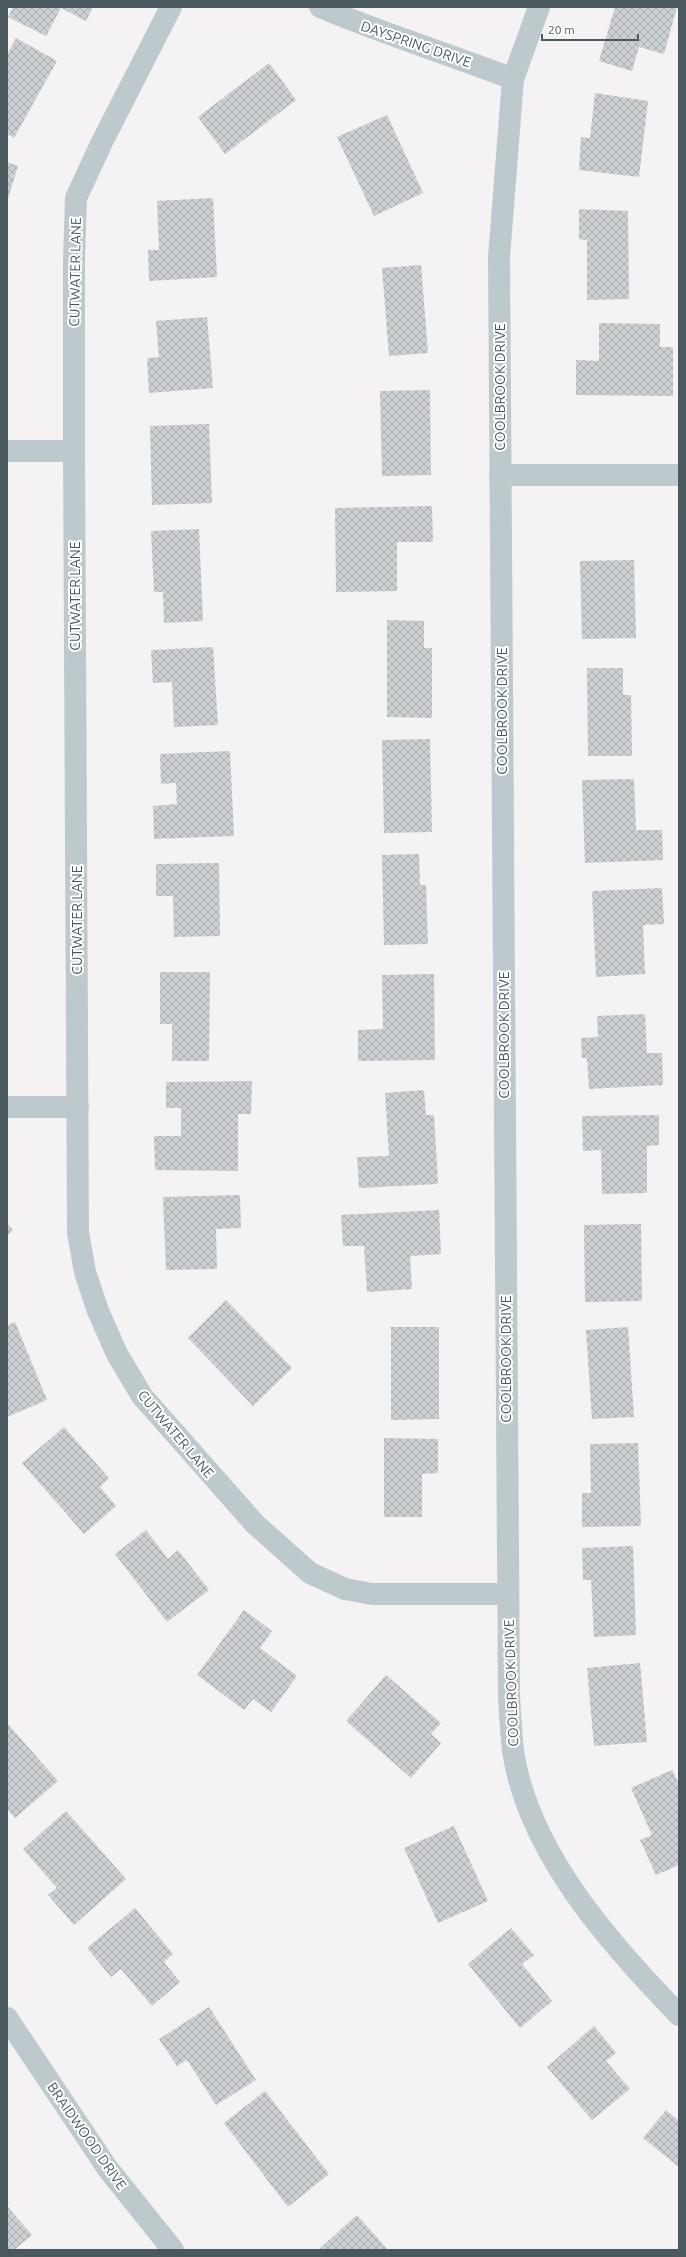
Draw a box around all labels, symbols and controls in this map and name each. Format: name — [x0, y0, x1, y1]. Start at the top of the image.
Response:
scale bar — [542, 16, 638, 42]
street label: DAYSPRING DRIVE — [359, 18, 473, 70]
text: 20 m — [548, 23, 575, 36]
street label: CUTWATER LANE — [66, 217, 84, 327]
street label: COOLBROOK DRIVE — [492, 323, 508, 451]
street label: CUTWATER LANE — [67, 541, 83, 651]
street label: COOLBROOK DRIVE — [494, 647, 510, 775]
street label: CUTWATER LANE — [69, 865, 85, 975]
street label: COOLBROOK DRIVE — [496, 971, 512, 1099]
street label: COOLBROOK DRIVE — [498, 1295, 514, 1423]
street label: CUTWATER LANE — [135, 1387, 217, 1481]
street label: COOLBROOK DRIVE — [501, 1619, 521, 1747]
street label: BRAIDWOOD DRIVE — [44, 2079, 130, 2193]

